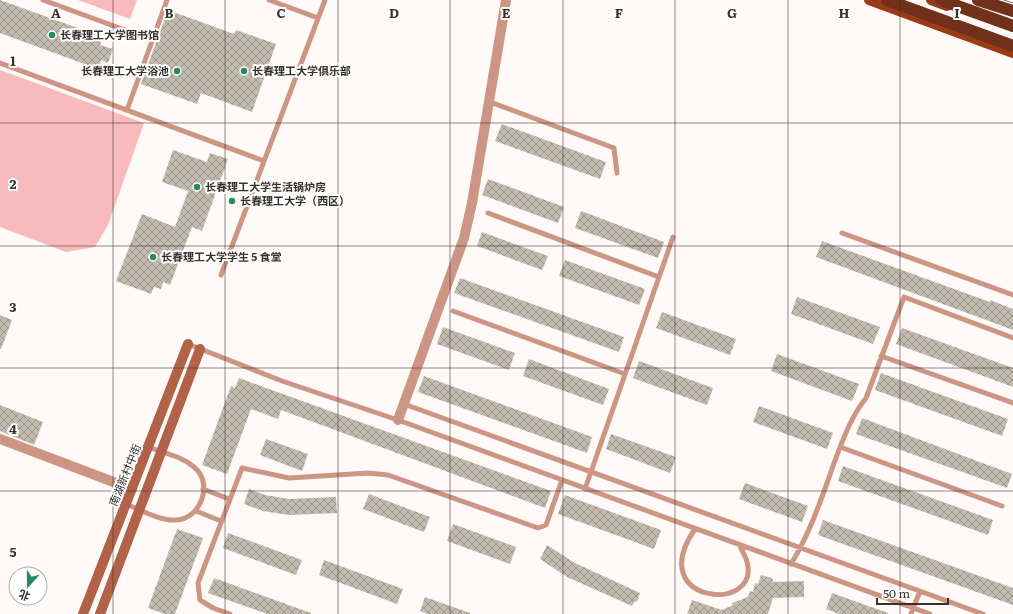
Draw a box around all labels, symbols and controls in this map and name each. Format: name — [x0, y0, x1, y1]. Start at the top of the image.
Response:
text: A — [51, 3, 61, 22]
text: B — [165, 3, 174, 22]
text: C — [276, 3, 286, 22]
text: D — [389, 3, 399, 22]
text: E — [502, 3, 511, 22]
text: F — [615, 3, 623, 22]
text: G — [727, 3, 737, 22]
text: H — [839, 3, 850, 22]
text: I — [954, 3, 960, 22]
place label: 长春理工大学图书馆 — [60, 26, 159, 42]
marker: 长春理工大学图书馆 — [47, 30, 57, 40]
text: 1 — [10, 51, 16, 70]
place label: 长春理工大学浴池 — [81, 62, 169, 78]
place label: 长春理工大学俱乐部 — [252, 62, 351, 78]
marker: 长春理工大学浴池 — [172, 66, 182, 76]
marker: 长春理工大学俱乐部 — [239, 66, 249, 76]
text: 2 — [10, 174, 17, 193]
place label: 长春理工大学生活锅炉房 — [205, 178, 326, 194]
marker: 长春理工大学生活锅炉房 — [192, 182, 202, 192]
place label: 长春理工大学（西区） — [240, 192, 350, 208]
marker: 长春理工大学（西区） — [227, 196, 237, 206]
place label: 长春理工大学学生 5 食堂 — [161, 248, 281, 264]
marker: 长春理工大学学生 5 食堂 — [148, 252, 158, 262]
text: 3 — [9, 297, 17, 316]
text: 4 — [9, 419, 17, 438]
street label: 南湖新村中街 — [104, 441, 144, 508]
text: 5 — [9, 542, 17, 561]
north arrow — [8, 566, 48, 606]
scale bar — [877, 580, 948, 606]
text: 50 m — [883, 584, 910, 602]
text: 北 — [16, 587, 32, 606]

